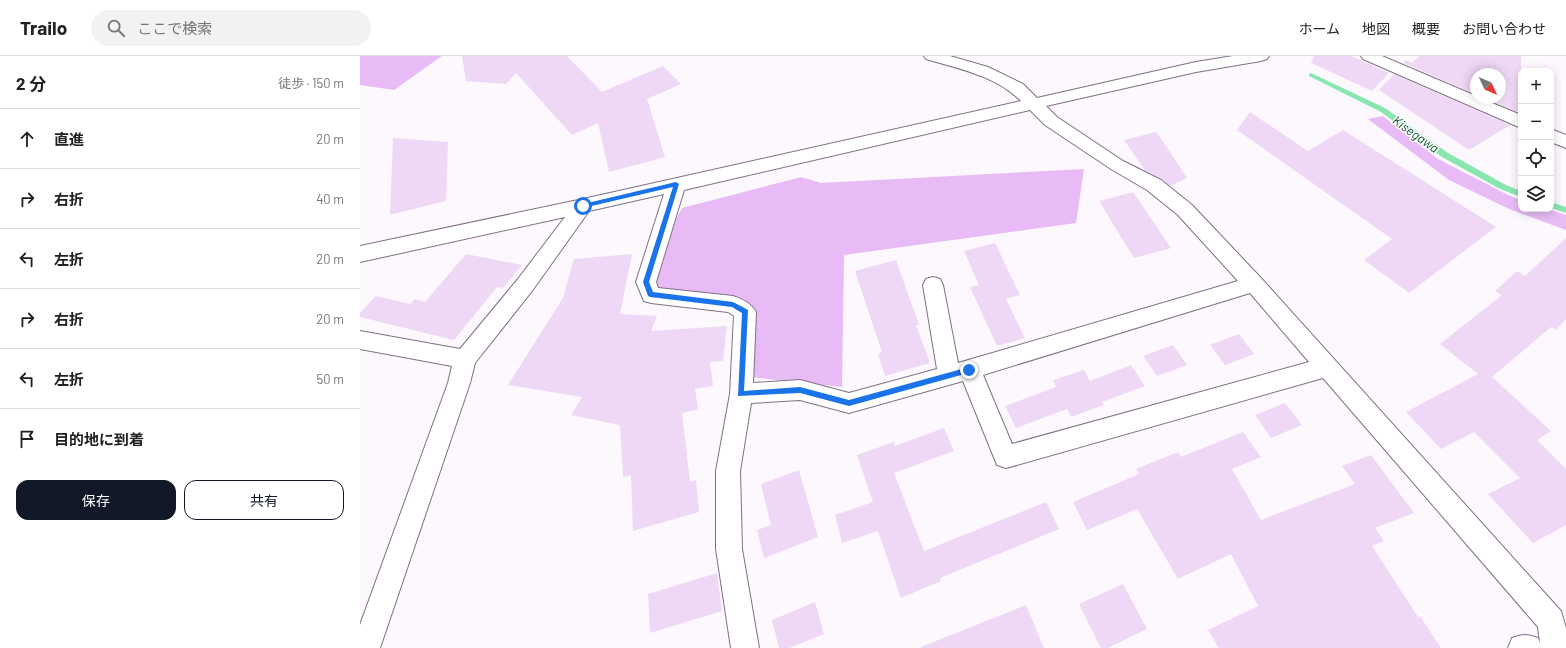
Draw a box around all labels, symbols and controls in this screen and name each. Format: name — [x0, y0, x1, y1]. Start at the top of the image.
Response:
search box — [91, 10, 371, 46]
text: Trailo — [20, 16, 67, 39]
icon: search — [105, 17, 127, 39]
text: ここで検索 — [137, 19, 212, 37]
text: ホーム — [1298, 20, 1340, 37]
text: 地図 — [1362, 20, 1390, 37]
text: 概要 — [1412, 20, 1440, 37]
text: お問い合わせ — [1462, 20, 1546, 37]
north arrow — [1470, 68, 1506, 104]
map controls — [1518, 68, 1554, 212]
button: + — [1518, 68, 1554, 104]
text: 2 分 — [16, 73, 46, 93]
text: 徒歩 · 150 m — [278, 75, 344, 91]
button: − — [1518, 104, 1554, 140]
water label: Kisegawa — [1390, 112, 1442, 156]
icon: ahead — [16, 128, 38, 150]
text: 直進 — [54, 130, 84, 148]
text: 20 m — [316, 131, 344, 147]
button: locate — [1518, 140, 1554, 176]
button: layers — [1518, 176, 1554, 212]
icon: right — [16, 188, 38, 210]
text: 右折 — [54, 190, 84, 208]
text: 40 m — [316, 191, 344, 207]
route start — [574, 197, 592, 215]
icon: left — [16, 248, 38, 270]
text: 左折 — [54, 250, 84, 268]
text: 20 m — [316, 251, 344, 267]
icon: right — [16, 308, 38, 330]
text: 右折 — [54, 310, 84, 328]
text: 20 m — [316, 311, 344, 327]
route end — [960, 361, 978, 379]
icon: left — [16, 368, 38, 390]
text: 左折 — [54, 370, 84, 388]
text: 50 m — [317, 371, 344, 387]
icon: arrive — [16, 428, 38, 450]
text: 目的地に到着 — [54, 430, 144, 448]
button: 保存 — [16, 480, 176, 520]
button: 共有 — [184, 480, 344, 520]

